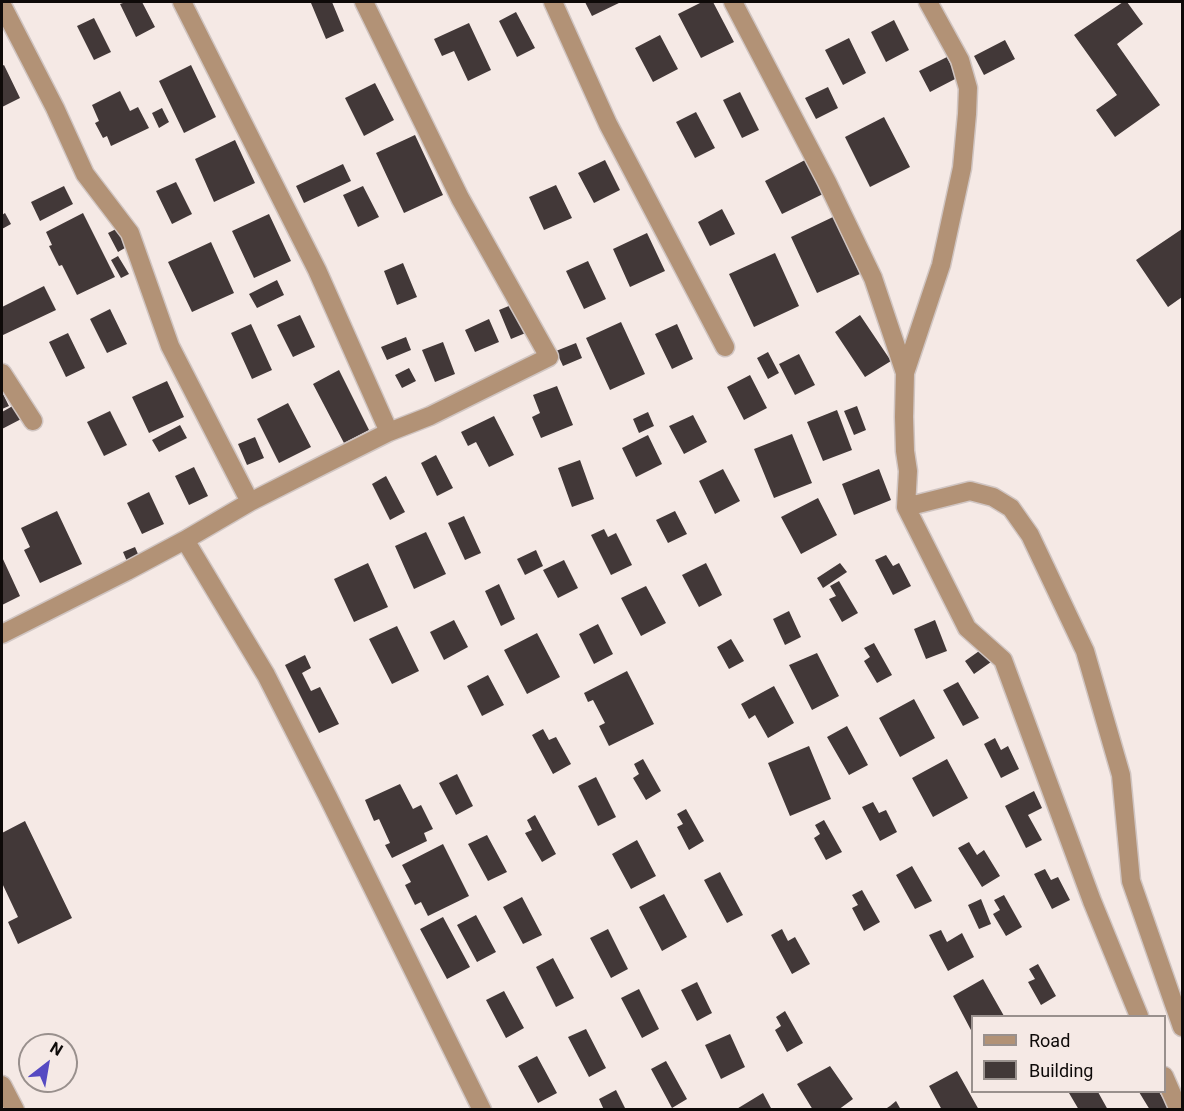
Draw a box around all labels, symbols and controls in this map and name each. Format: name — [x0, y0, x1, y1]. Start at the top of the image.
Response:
legend — [971, 1015, 1166, 1093]
text: Road — [1029, 1030, 1070, 1051]
north arrow — [18, 1033, 78, 1093]
text: N — [47, 1038, 66, 1060]
text: Building — [1029, 1060, 1093, 1081]

